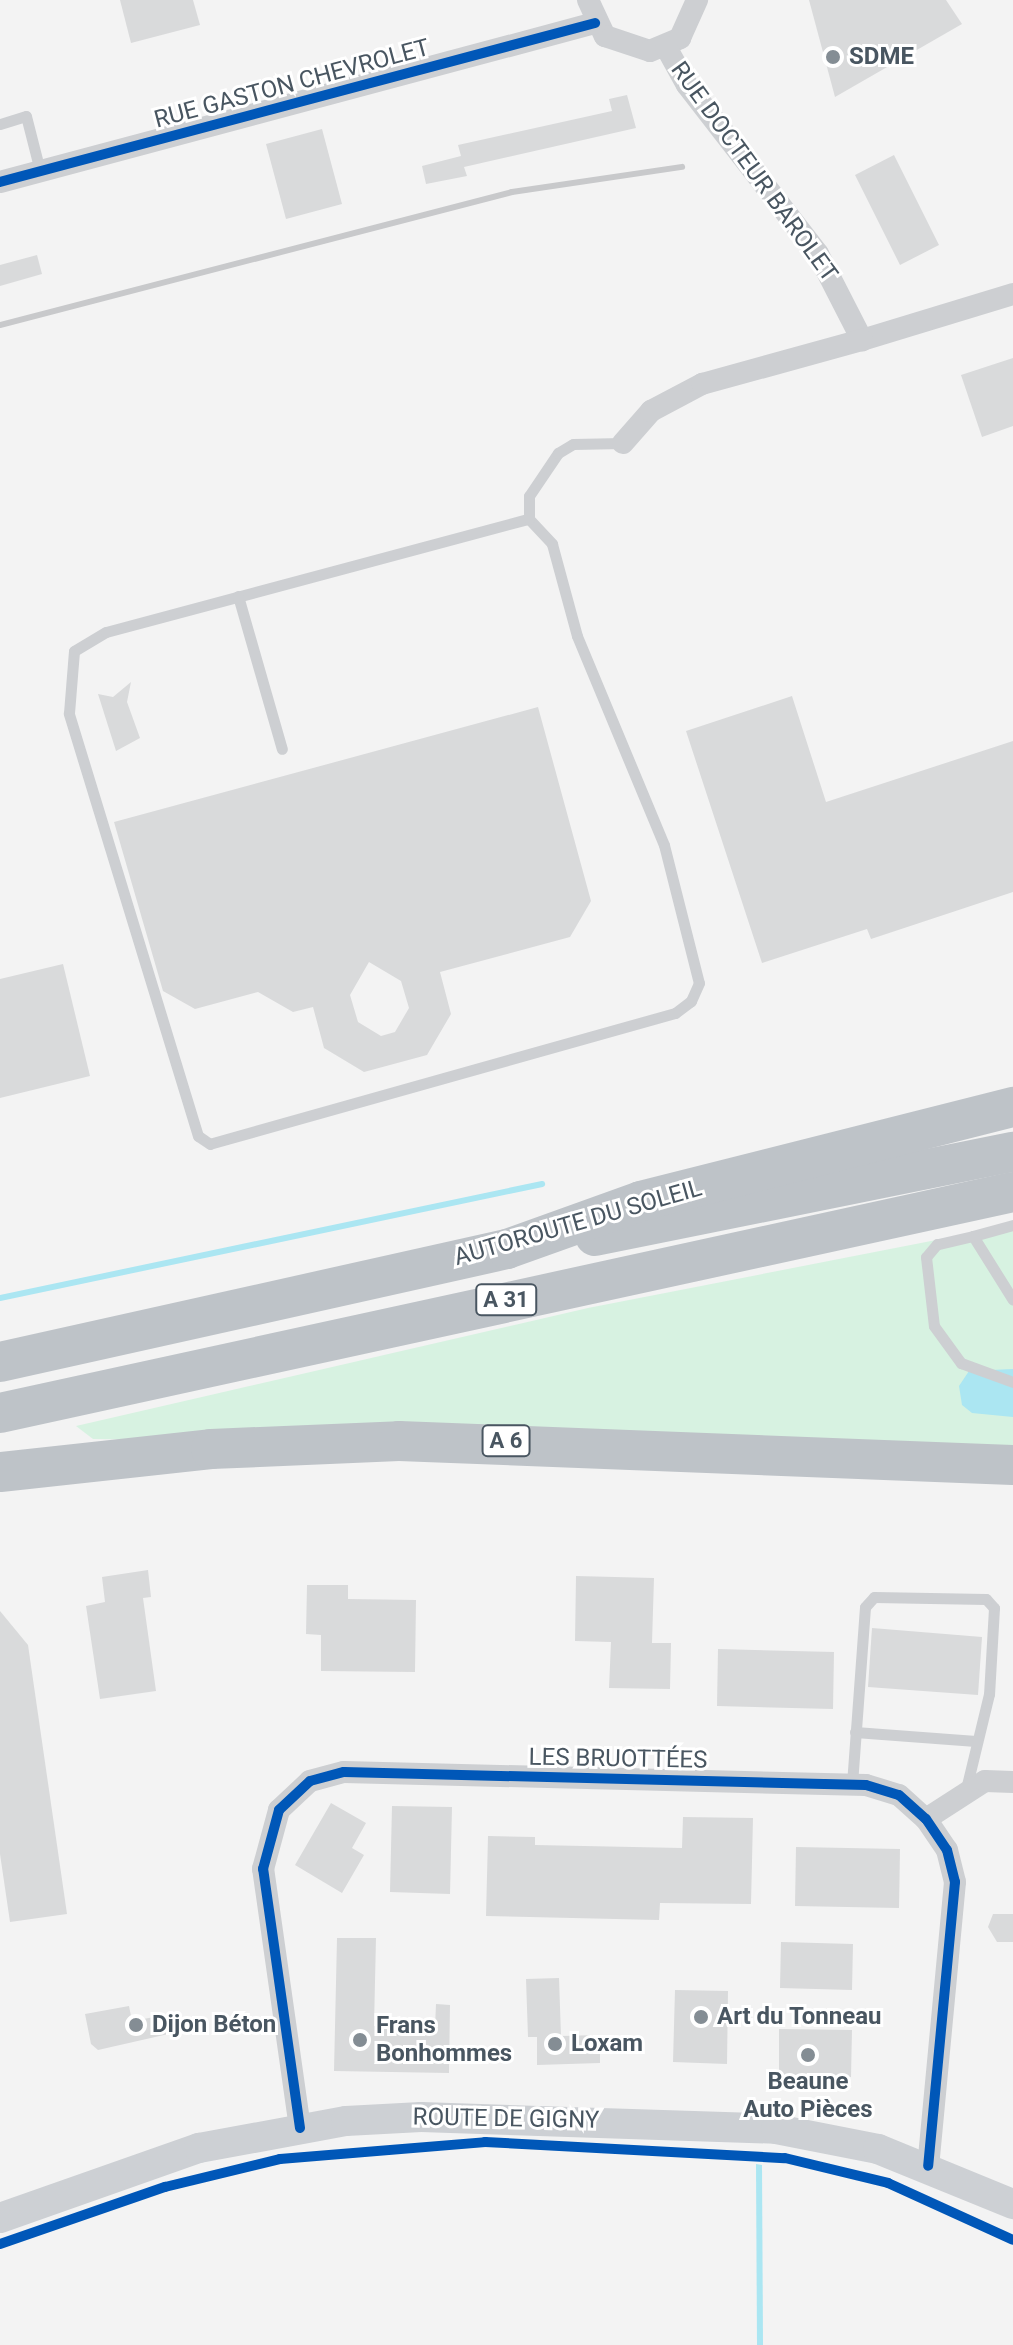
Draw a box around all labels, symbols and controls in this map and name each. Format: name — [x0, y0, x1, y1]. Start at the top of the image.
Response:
street label: RUE GASTON CHEVROLET — [151, 33, 433, 135]
place label: SDME — [849, 43, 914, 71]
marker: SDME — [824, 48, 842, 66]
street label: RUE DOCTEUR BAROLET — [665, 56, 843, 288]
street label: AUTOROUTE DU SOLEIL — [451, 1174, 705, 1272]
road number: A 31 — [474, 1282, 538, 1318]
road number: A 6 — [480, 1423, 532, 1459]
street label: LES BRUOTTÉES — [528, 1743, 708, 1775]
place label: Art du Tonneau — [717, 2003, 882, 2031]
marker: Art du Tonneau — [692, 2008, 710, 2026]
place label: Dijon Béton — [152, 2011, 276, 2039]
place label: Frans Bonhommes — [376, 2012, 512, 2068]
marker: Dijon Béton — [127, 2016, 145, 2034]
place label: Loxam — [571, 2030, 643, 2058]
marker: Frans Bonhommes — [351, 2031, 369, 2049]
marker: Loxam — [546, 2035, 564, 2053]
marker: Beaune Auto Pièces — [799, 2046, 817, 2064]
place label: Beaune Auto Pièces — [743, 2068, 873, 2124]
street label: ROUTE DE GIGNY — [412, 2103, 600, 2135]

